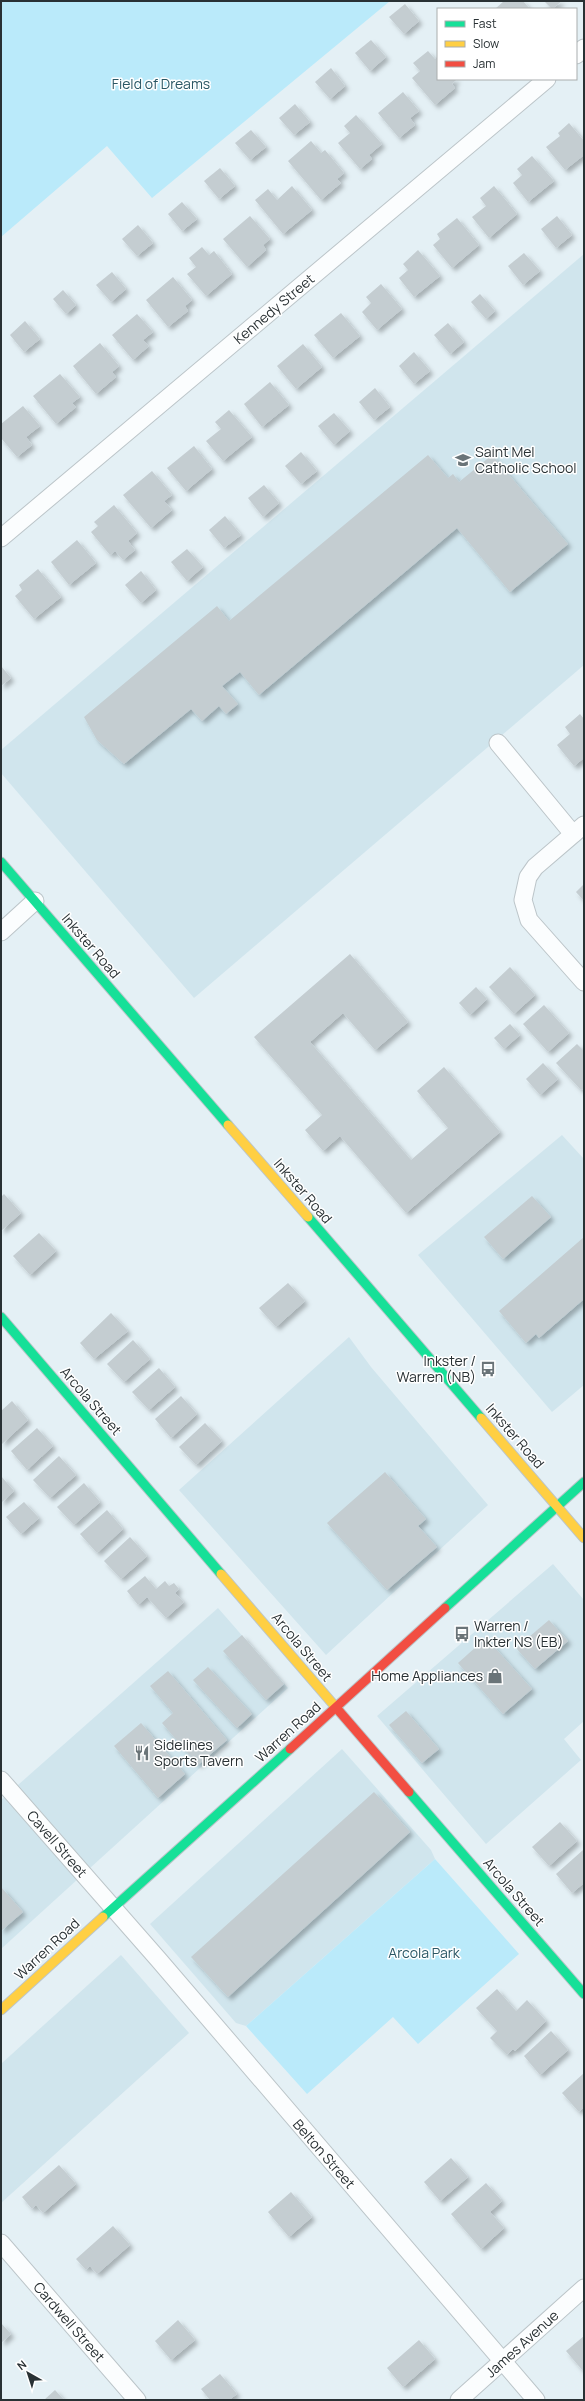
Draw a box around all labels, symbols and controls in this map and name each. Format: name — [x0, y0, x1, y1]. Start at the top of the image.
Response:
legend — [437, 8, 577, 80]
text: Fast — [473, 15, 497, 32]
text: Slow — [473, 35, 499, 52]
text: Jam — [473, 55, 495, 72]
park label: Field of Dreams — [112, 74, 210, 93]
street label: Kennedy Street — [229, 269, 318, 348]
place label: Saint Mel Catholic School — [475, 442, 577, 477]
school or university icon: Saint Mel Catholic School — [454, 451, 472, 469]
street label: Inkster Road — [58, 909, 125, 982]
street label: Inkster Road — [270, 1154, 337, 1227]
place label: Inkster / Warren (NB) — [397, 1351, 476, 1386]
bus stop icon: Inkster / Warren (NB) — [479, 1360, 497, 1378]
street label: Arcola Street — [56, 1363, 127, 1439]
street label: Inkster Road — [482, 1399, 549, 1472]
street label: Arcola Street — [268, 1608, 337, 1685]
place label: Warren / Inkter NS (EB) — [474, 1616, 563, 1651]
bus stop icon: Warren / Inkter NS (EB) — [453, 1625, 471, 1643]
place label: Home Appliances — [371, 1666, 483, 1685]
shop icon: Home Appliances — [486, 1667, 504, 1685]
street label: Warren Road — [251, 1697, 325, 1766]
place label: Sidelines Sports Tavern — [154, 1735, 243, 1770]
restaurant icon: Sidelines Sports Tavern — [133, 1744, 151, 1762]
street label: Cavell Street — [23, 1806, 92, 1882]
street label: Arcola Street — [479, 1854, 550, 1930]
street label: Warren Road — [10, 1914, 83, 1984]
park label: Arcola Park — [388, 1943, 461, 1962]
street label: Belton Street — [289, 2115, 360, 2193]
street label: Cardwell Street — [29, 2278, 110, 2366]
street label: James Avenue — [481, 2306, 562, 2382]
north arrow — [8, 2353, 48, 2393]
text: N — [14, 2356, 29, 2373]

